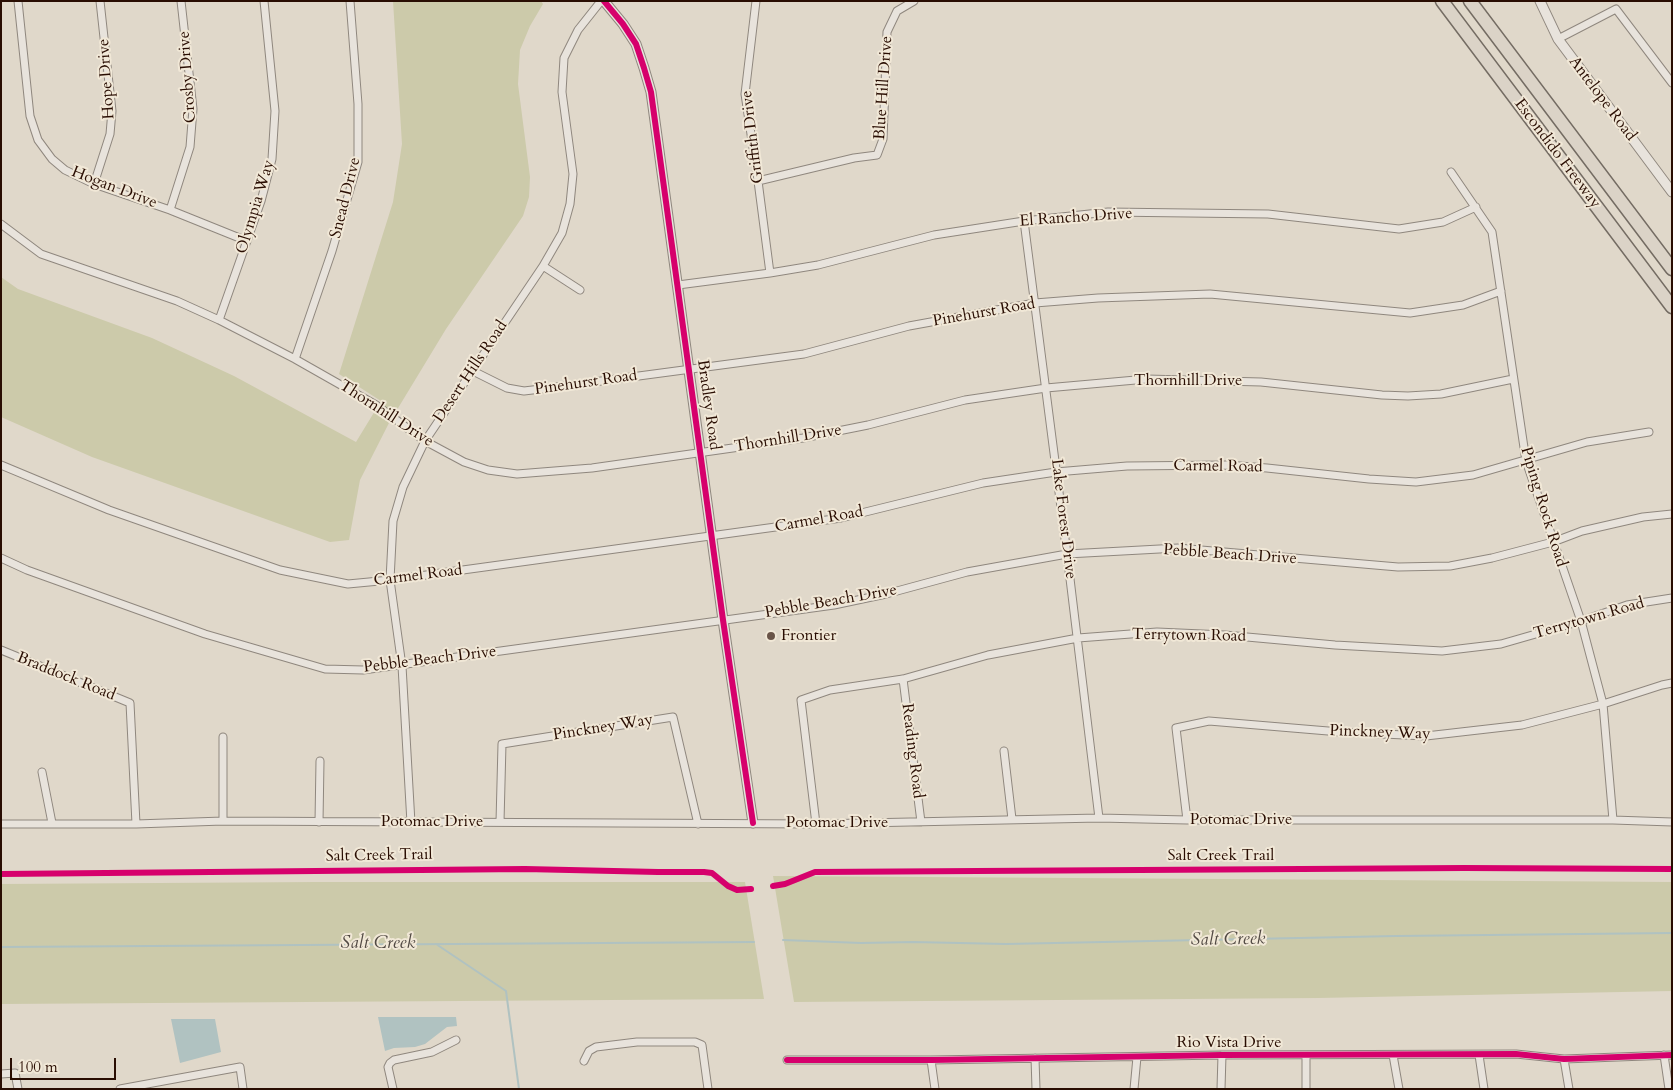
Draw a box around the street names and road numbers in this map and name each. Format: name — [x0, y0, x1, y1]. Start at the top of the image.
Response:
street label: Crosby Drive — [175, 30, 201, 124]
street label: Blue Hill Drive — [871, 35, 897, 141]
street label: Hope Drive — [95, 38, 119, 120]
street label: Antelope Road — [1564, 53, 1640, 145]
street label: Griffith Drive — [738, 89, 768, 185]
street label: Escondido Freeway — [1509, 95, 1605, 213]
street label: Snead Drive — [327, 156, 365, 240]
street label: Olympia Way — [233, 158, 279, 256]
street label: Hogan Drive — [69, 163, 159, 213]
street label: El Rancho Drive — [1019, 204, 1133, 232]
street label: Pinehurst Road — [931, 295, 1037, 331]
street label: Desert Hills Road — [430, 317, 512, 427]
street label: Bradley Road — [692, 358, 724, 452]
street label: Pinehurst Road — [533, 366, 639, 400]
street label: Thornhill Drive — [1134, 371, 1242, 391]
street label: Thornhill Drive — [335, 376, 437, 452]
street label: Thornhill Drive — [733, 421, 843, 457]
street label: Piping Rock Road — [1516, 445, 1570, 569]
street label: Carmel Road — [1173, 457, 1263, 477]
street label: Lake Forest Drive — [1046, 458, 1080, 580]
street label: Carmel Road — [773, 503, 865, 537]
street label: Pebble Beach Drive — [1163, 541, 1297, 569]
street label: Carmel Road — [373, 561, 463, 591]
street label: Pebble Beach Drive — [764, 581, 898, 623]
street label: Terrytown Road — [1531, 594, 1647, 644]
street label: Terrytown Road — [1132, 625, 1246, 647]
street label: Pebble Beach Drive — [363, 642, 497, 678]
street label: Braddock Road — [14, 649, 118, 705]
street label: Reading Road — [897, 702, 927, 800]
street label: Pinckney Way — [552, 711, 654, 745]
street label: Pinckney Way — [1329, 722, 1431, 744]
street label: Potomac Drive — [1190, 810, 1292, 830]
street label: Potomac Drive — [381, 812, 483, 832]
street label: Potomac Drive — [786, 813, 888, 833]
street label: Salt Creek Trail — [325, 845, 433, 867]
street label: Salt Creek Trail — [1168, 846, 1274, 866]
street label: Rio Vista Drive — [1176, 1033, 1282, 1053]

